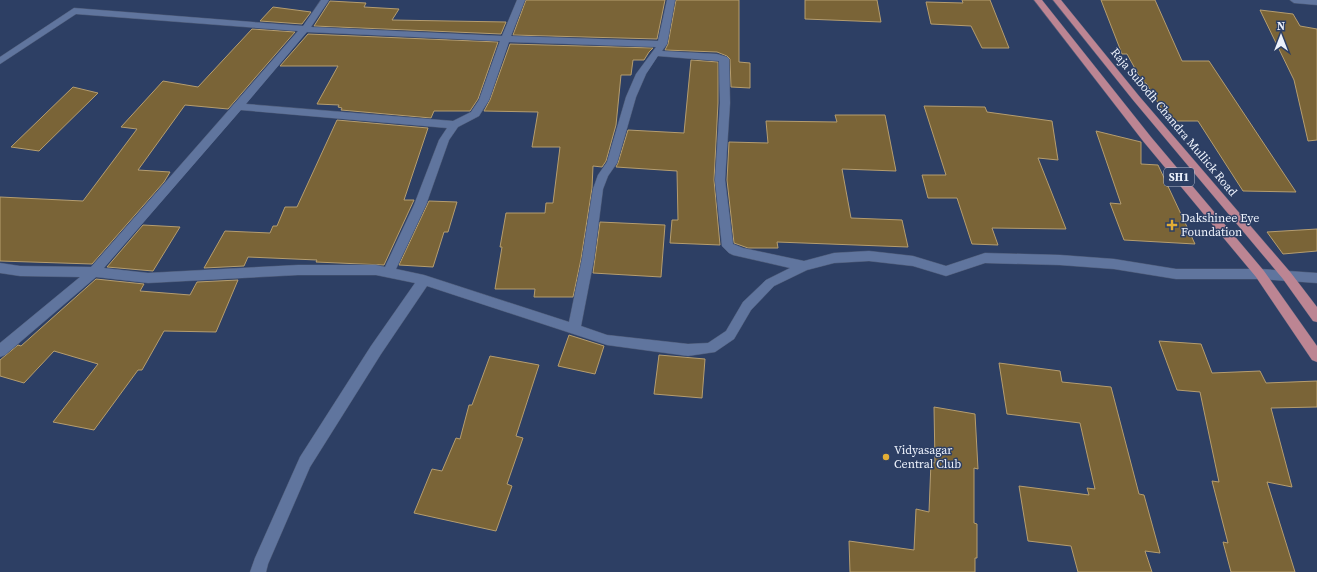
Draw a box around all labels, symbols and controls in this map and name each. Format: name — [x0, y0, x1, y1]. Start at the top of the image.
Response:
north arrow — [1261, 16, 1301, 56]
text: N — [1277, 19, 1285, 34]
street label: Raja Subodh Chandra Mullick Road — [1107, 45, 1241, 200]
road number: SH1 — [1164, 168, 1194, 186]
place label: Dakshinee Eye Foundation — [1181, 210, 1259, 240]
marker: Dakshinee Eye Foundation — [1166, 219, 1178, 231]
place label: Vidyasagar Central Club — [894, 442, 961, 472]
marker: Vidyasagar Central Club — [881, 452, 891, 462]

